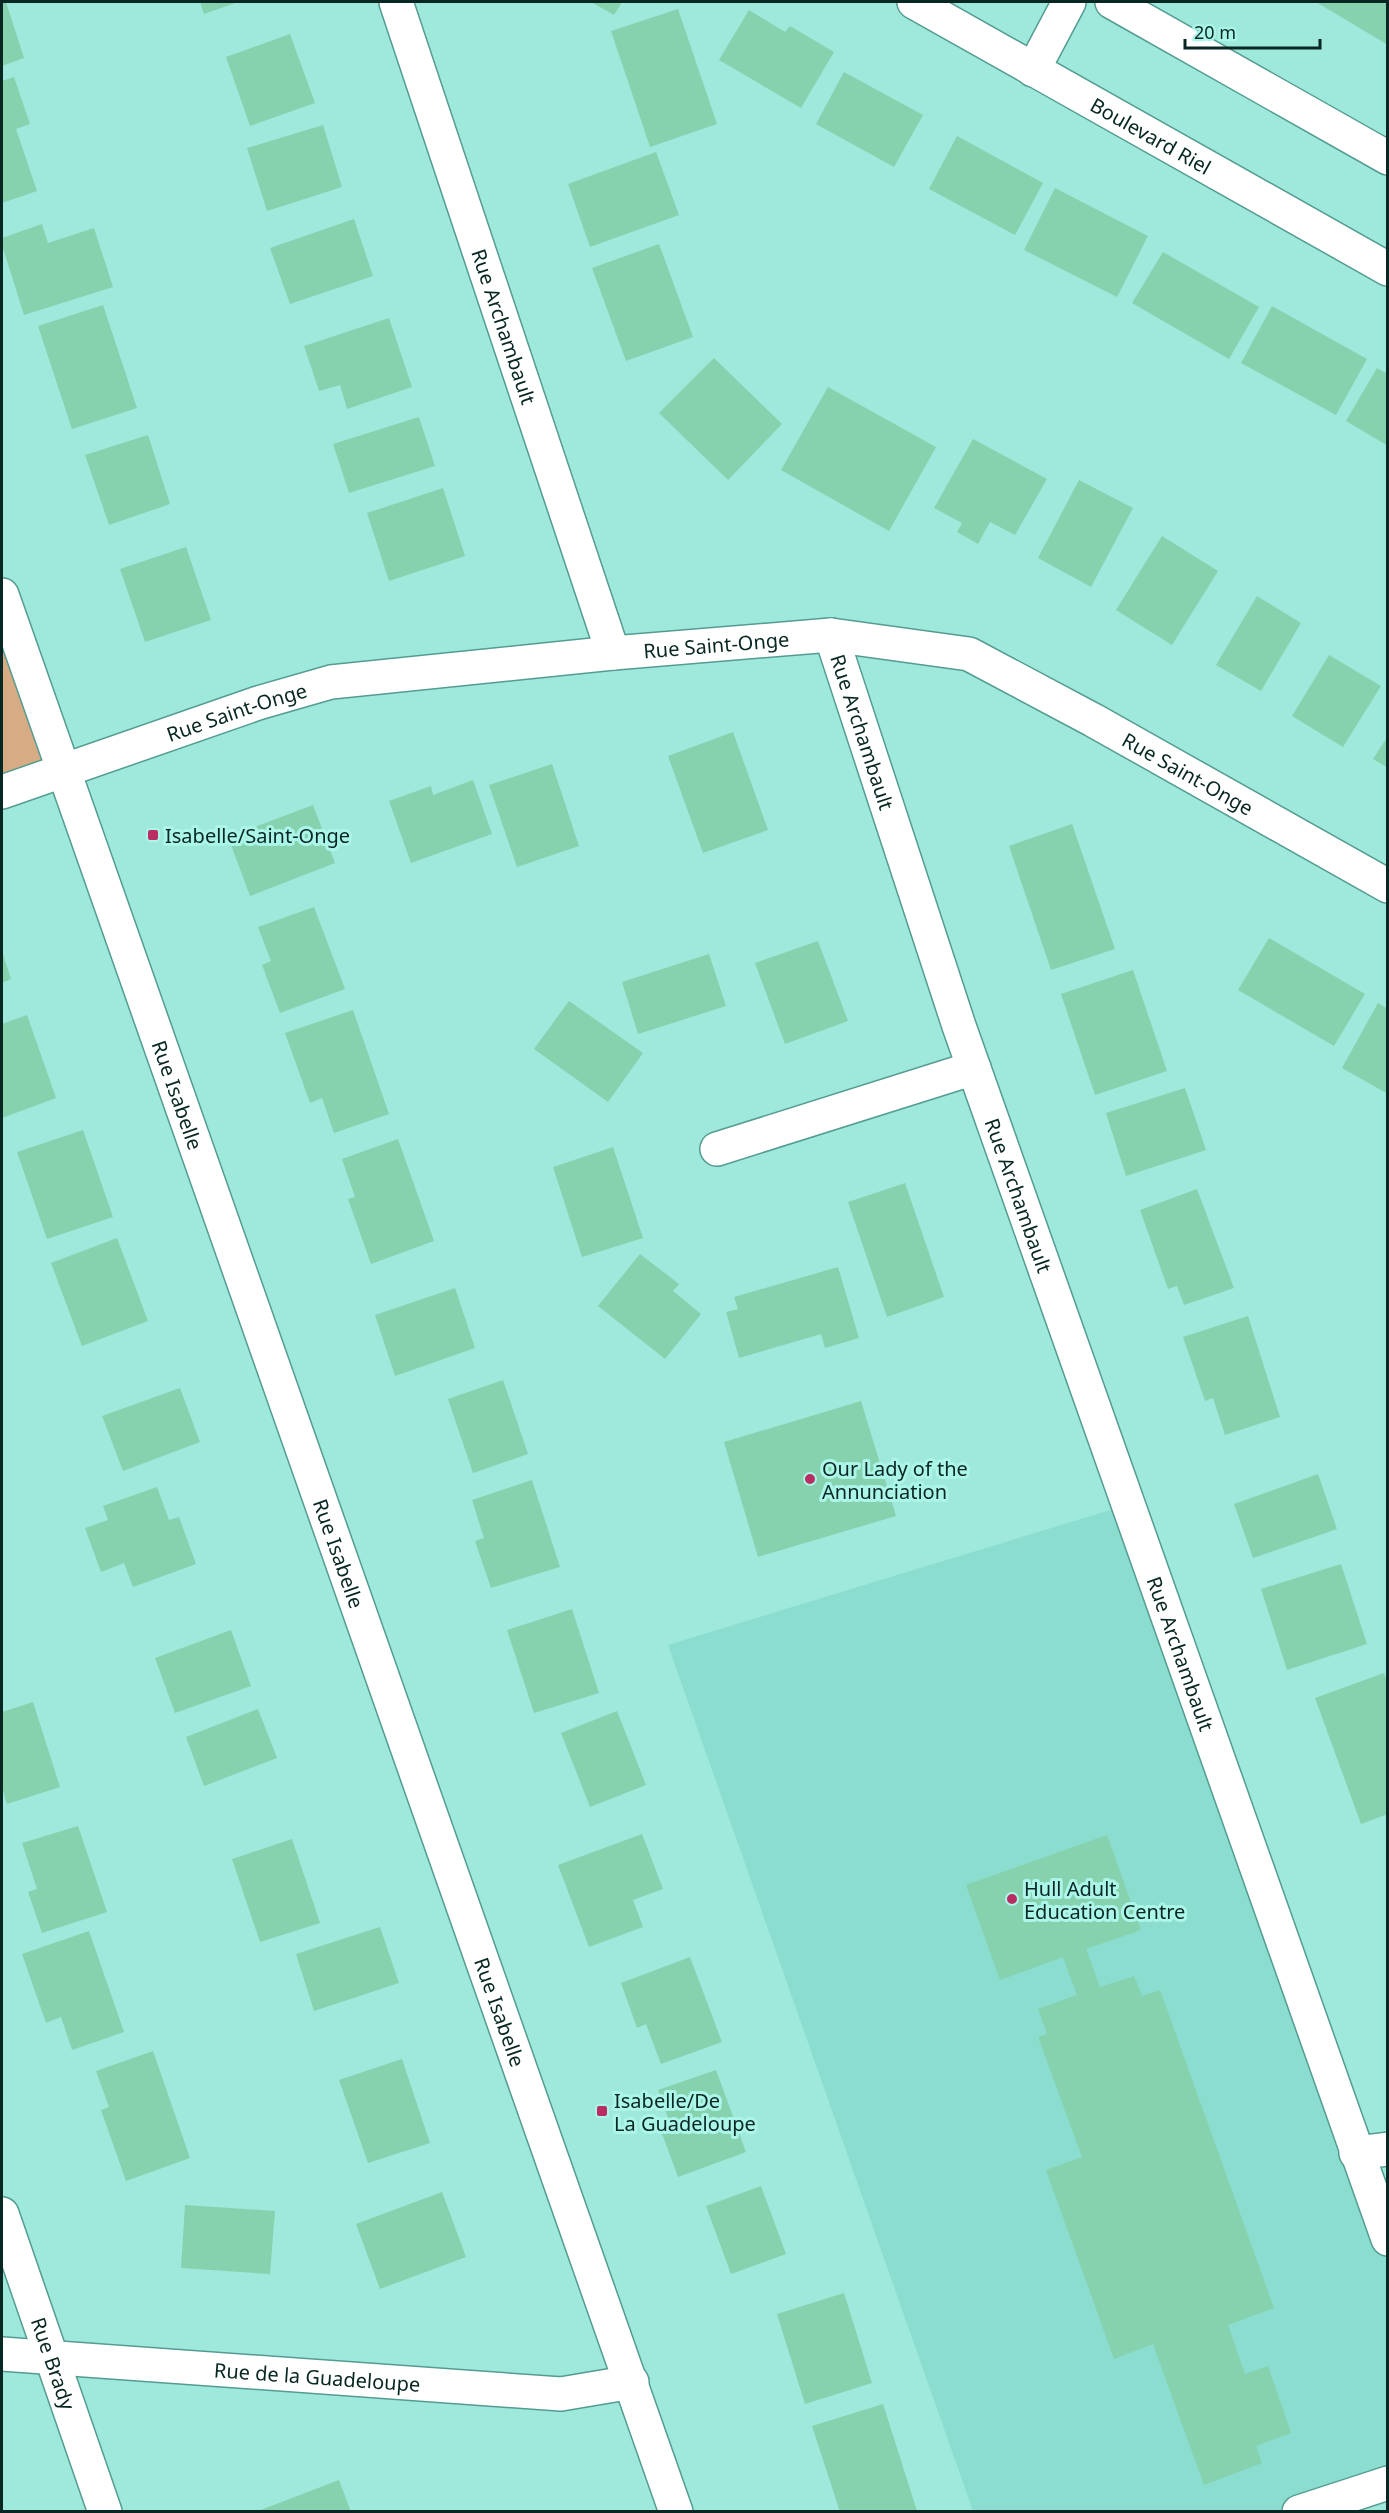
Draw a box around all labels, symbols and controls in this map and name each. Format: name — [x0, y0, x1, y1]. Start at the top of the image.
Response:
scale bar — [1185, 12, 1320, 50]
text: 20 m — [1194, 20, 1236, 44]
street label: Boulevard Riel — [1086, 91, 1216, 180]
street label: Rue Archambault — [466, 245, 543, 408]
street label: Rue Saint-Onge — [642, 625, 790, 664]
street label: Rue Archambault — [825, 651, 901, 813]
street label: Rue Saint-Onge — [163, 676, 310, 747]
street label: Rue Saint-Onge — [1118, 726, 1258, 821]
place label: Isabelle/Saint-Onge — [165, 822, 350, 849]
marker: Isabelle/Saint-Onge — [146, 828, 160, 842]
street label: Rue Isabelle — [146, 1037, 209, 1153]
street label: Rue Archambault — [979, 1114, 1059, 1276]
place label: Our Lady of the Annunciation — [822, 1455, 968, 1505]
marker: Our Lady of the Annunciation — [803, 1472, 817, 1486]
street label: Rue Isabelle — [307, 1495, 371, 1612]
street label: Rue Archambault — [1141, 1573, 1221, 1734]
place label: Hull Adult Education Centre — [1024, 1875, 1185, 1925]
marker: Hull Adult Education Centre — [1005, 1892, 1019, 1906]
street label: Rue Isabelle — [469, 1954, 532, 2070]
place label: Isabelle/De La Guadeloupe — [614, 2087, 756, 2137]
marker: Isabelle/De La Guadeloupe — [595, 2104, 609, 2118]
street label: Rue Brady — [25, 2314, 82, 2414]
street label: Rue de la Guadeloupe — [213, 2356, 421, 2397]

